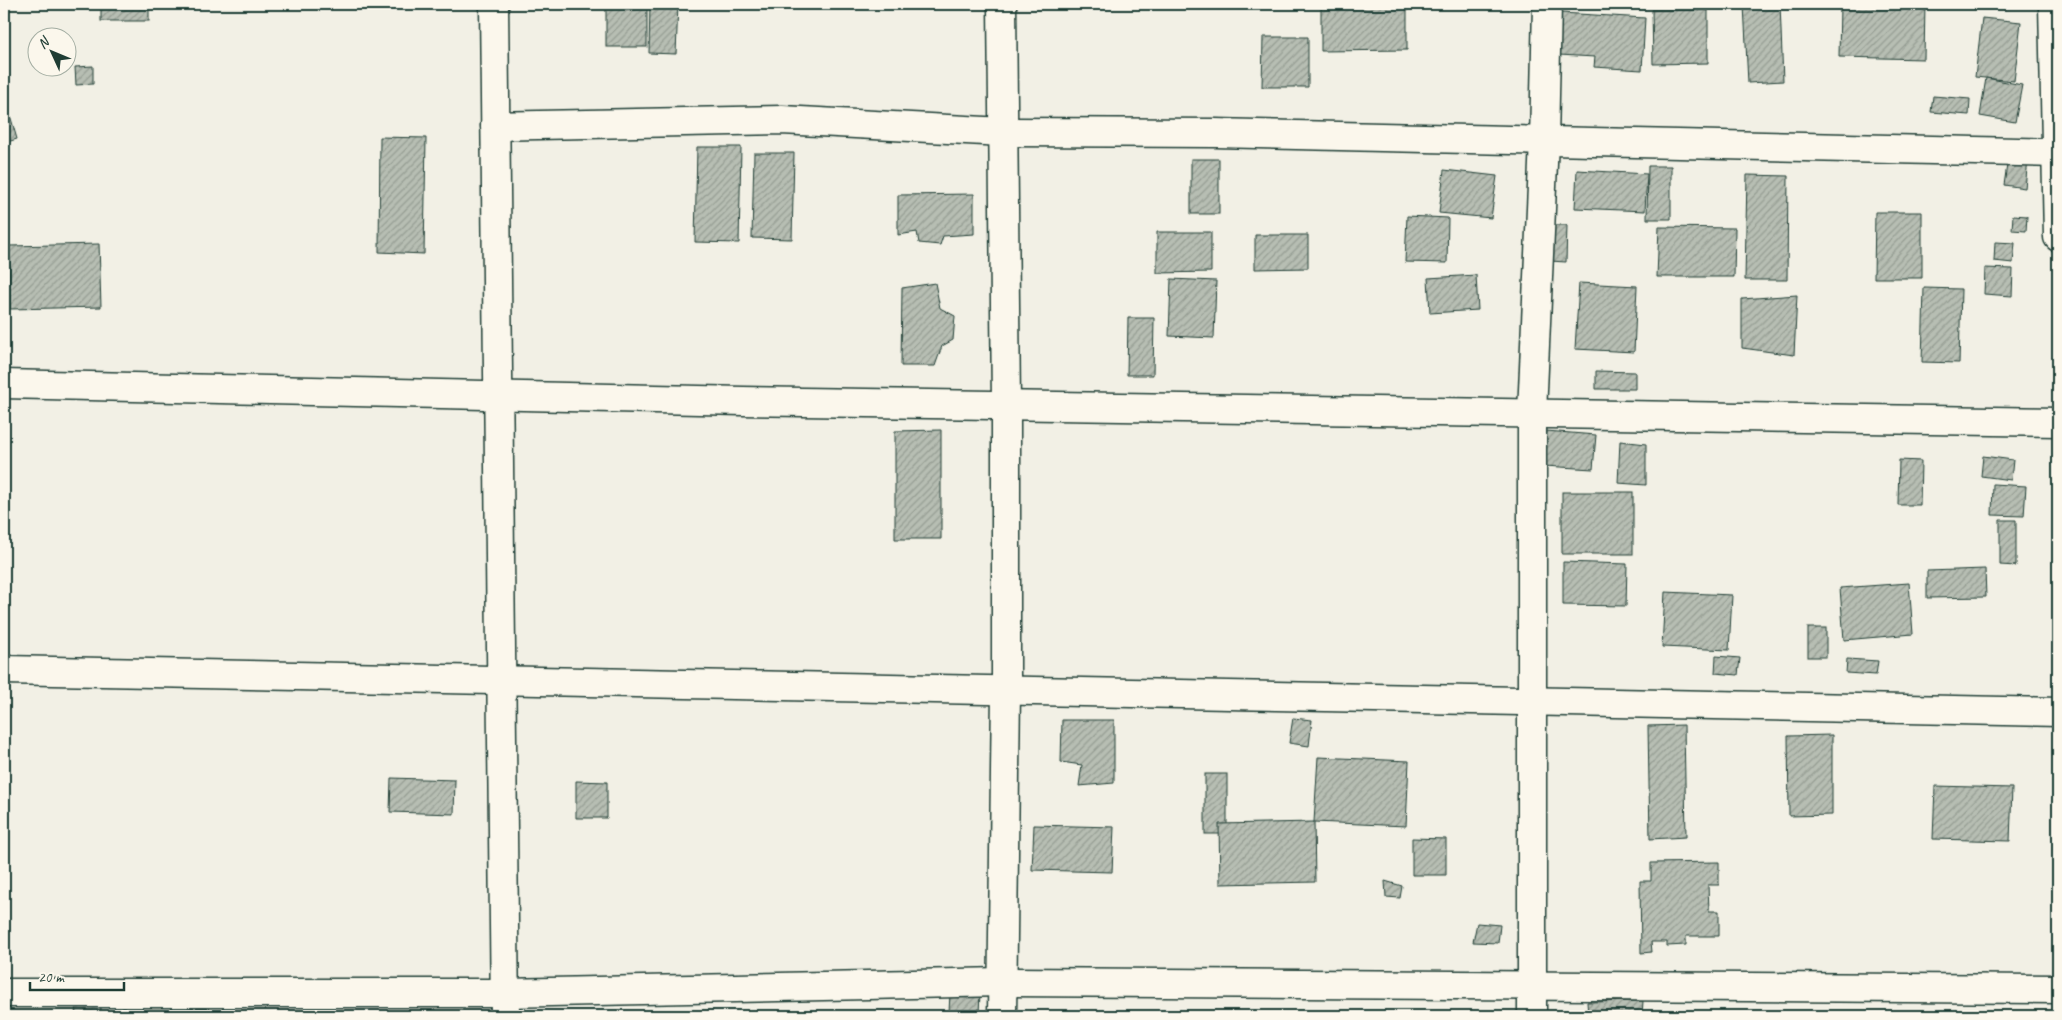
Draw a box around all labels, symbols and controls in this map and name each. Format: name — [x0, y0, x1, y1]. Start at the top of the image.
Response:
north arrow — [28, 28, 78, 78]
text: N — [34, 33, 54, 52]
scale bar — [30, 960, 124, 992]
text: 20 m — [38, 968, 65, 987]

